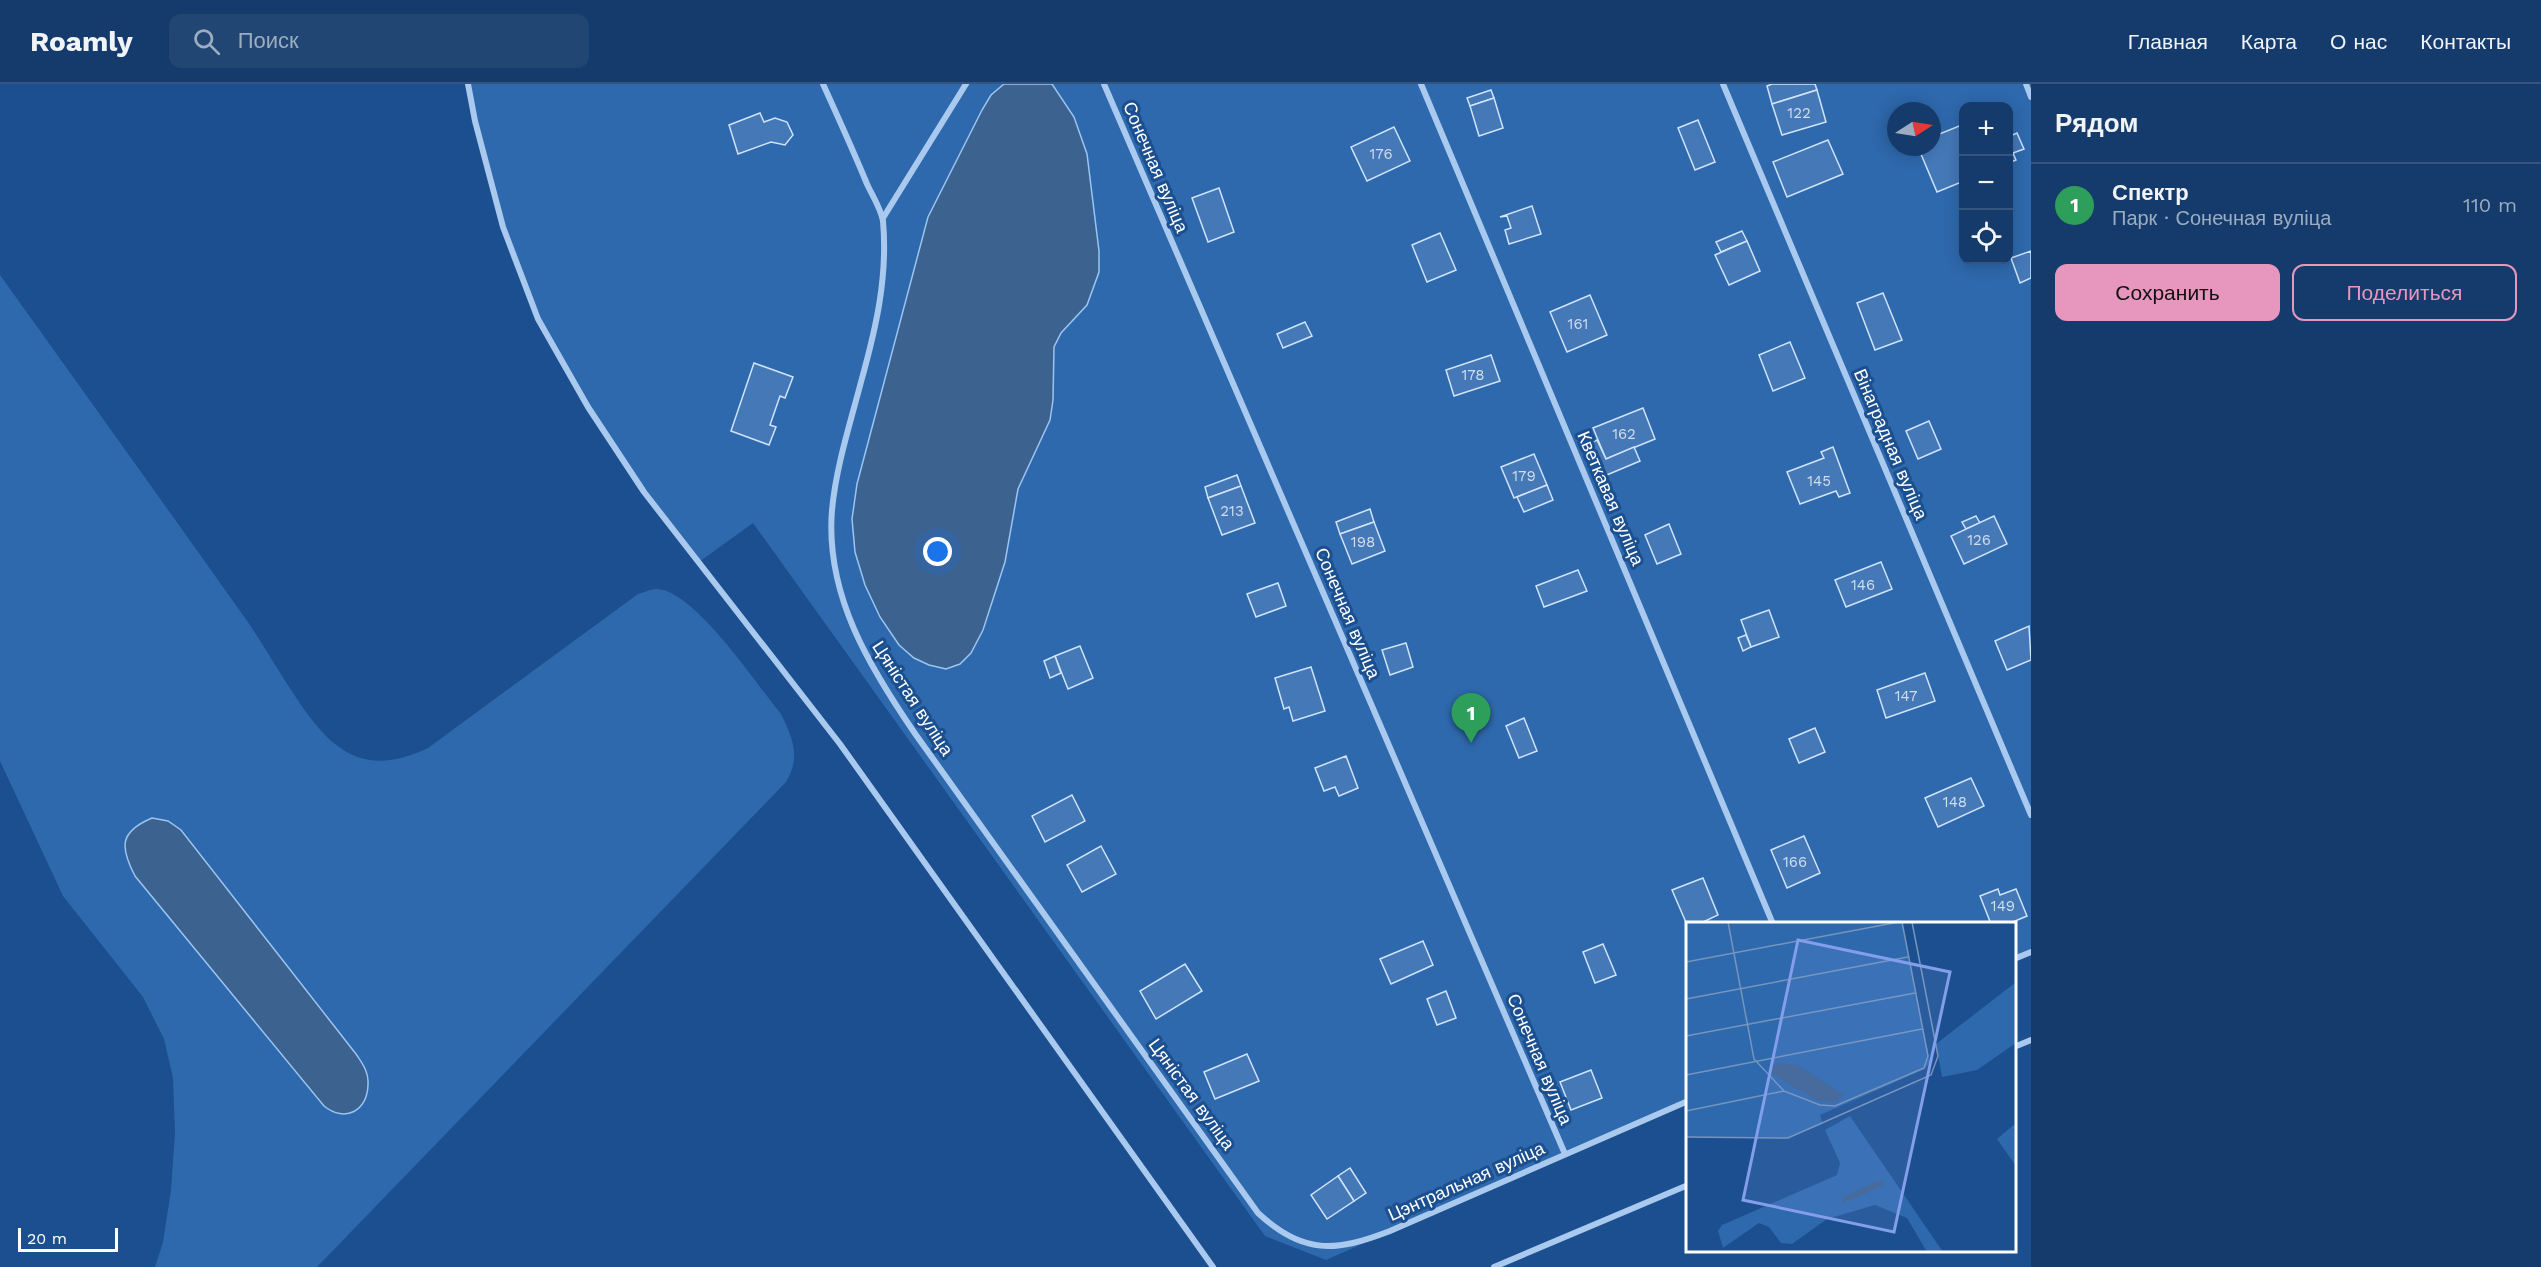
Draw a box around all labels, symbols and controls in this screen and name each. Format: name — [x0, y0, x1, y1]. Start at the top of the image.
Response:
search box — [169, 14, 589, 68]
text: Roamly — [30, 25, 133, 58]
icon: search — [190, 25, 223, 58]
text: Поиск — [238, 28, 299, 53]
text: Главная — [2128, 29, 2208, 54]
text: Карта — [2241, 29, 2297, 54]
text: О нас — [2330, 29, 2387, 54]
text: Контакты — [2420, 29, 2511, 54]
street label: Сонечная вуліца — [1119, 98, 1193, 237]
north arrow — [1887, 102, 1941, 156]
map controls — [1959, 102, 2013, 264]
button: + — [1959, 102, 2013, 156]
house number: 122 — [1787, 104, 1811, 122]
text: Рядом — [2055, 108, 2138, 138]
house number: 176 — [1369, 145, 1393, 163]
button: − — [1959, 156, 2013, 210]
text: Спектр — [2112, 180, 2189, 205]
text: 1 — [2070, 193, 2079, 217]
text: 110 m — [2463, 193, 2517, 217]
text: Парк · Сонечная вуліца — [2112, 206, 2331, 230]
button: locate — [1959, 210, 2013, 264]
button: Сохранить — [2055, 264, 2280, 321]
button: Поделиться — [2292, 264, 2517, 321]
house number: 161 — [1568, 315, 1588, 333]
house number: 178 — [1461, 366, 1485, 384]
street label: Вінаградная вуліца — [1850, 366, 1933, 523]
house number: 162 — [1612, 425, 1636, 443]
street label: Кветкавая вуліца — [1573, 428, 1649, 569]
house number: 179 — [1512, 467, 1536, 485]
house number: 145 — [1807, 472, 1831, 490]
house number: 213 — [1220, 502, 1244, 520]
house number: 126 — [1967, 531, 1991, 549]
house number: 198 — [1351, 533, 1375, 551]
your location — [923, 537, 952, 566]
street label: Сонечная вуліца — [1311, 544, 1385, 683]
house number: 146 — [1851, 576, 1875, 594]
street label: Цяністая вуліца — [868, 637, 958, 760]
house number: 147 — [1895, 687, 1917, 705]
pin: 1 — [1452, 694, 1490, 743]
house number: 148 — [1943, 793, 1967, 811]
house number: 166 — [1783, 853, 1807, 871]
house number: 149 — [1991, 897, 2015, 915]
inset map — [1686, 922, 2016, 1252]
street label: Сонечная вуліца — [1503, 990, 1577, 1129]
street label: Цяністая вуліца — [1145, 1034, 1240, 1155]
street label: Цэнтральная вуліца — [1385, 1137, 1548, 1225]
scale bar — [18, 1225, 118, 1252]
text: 20 m — [27, 1229, 67, 1248]

